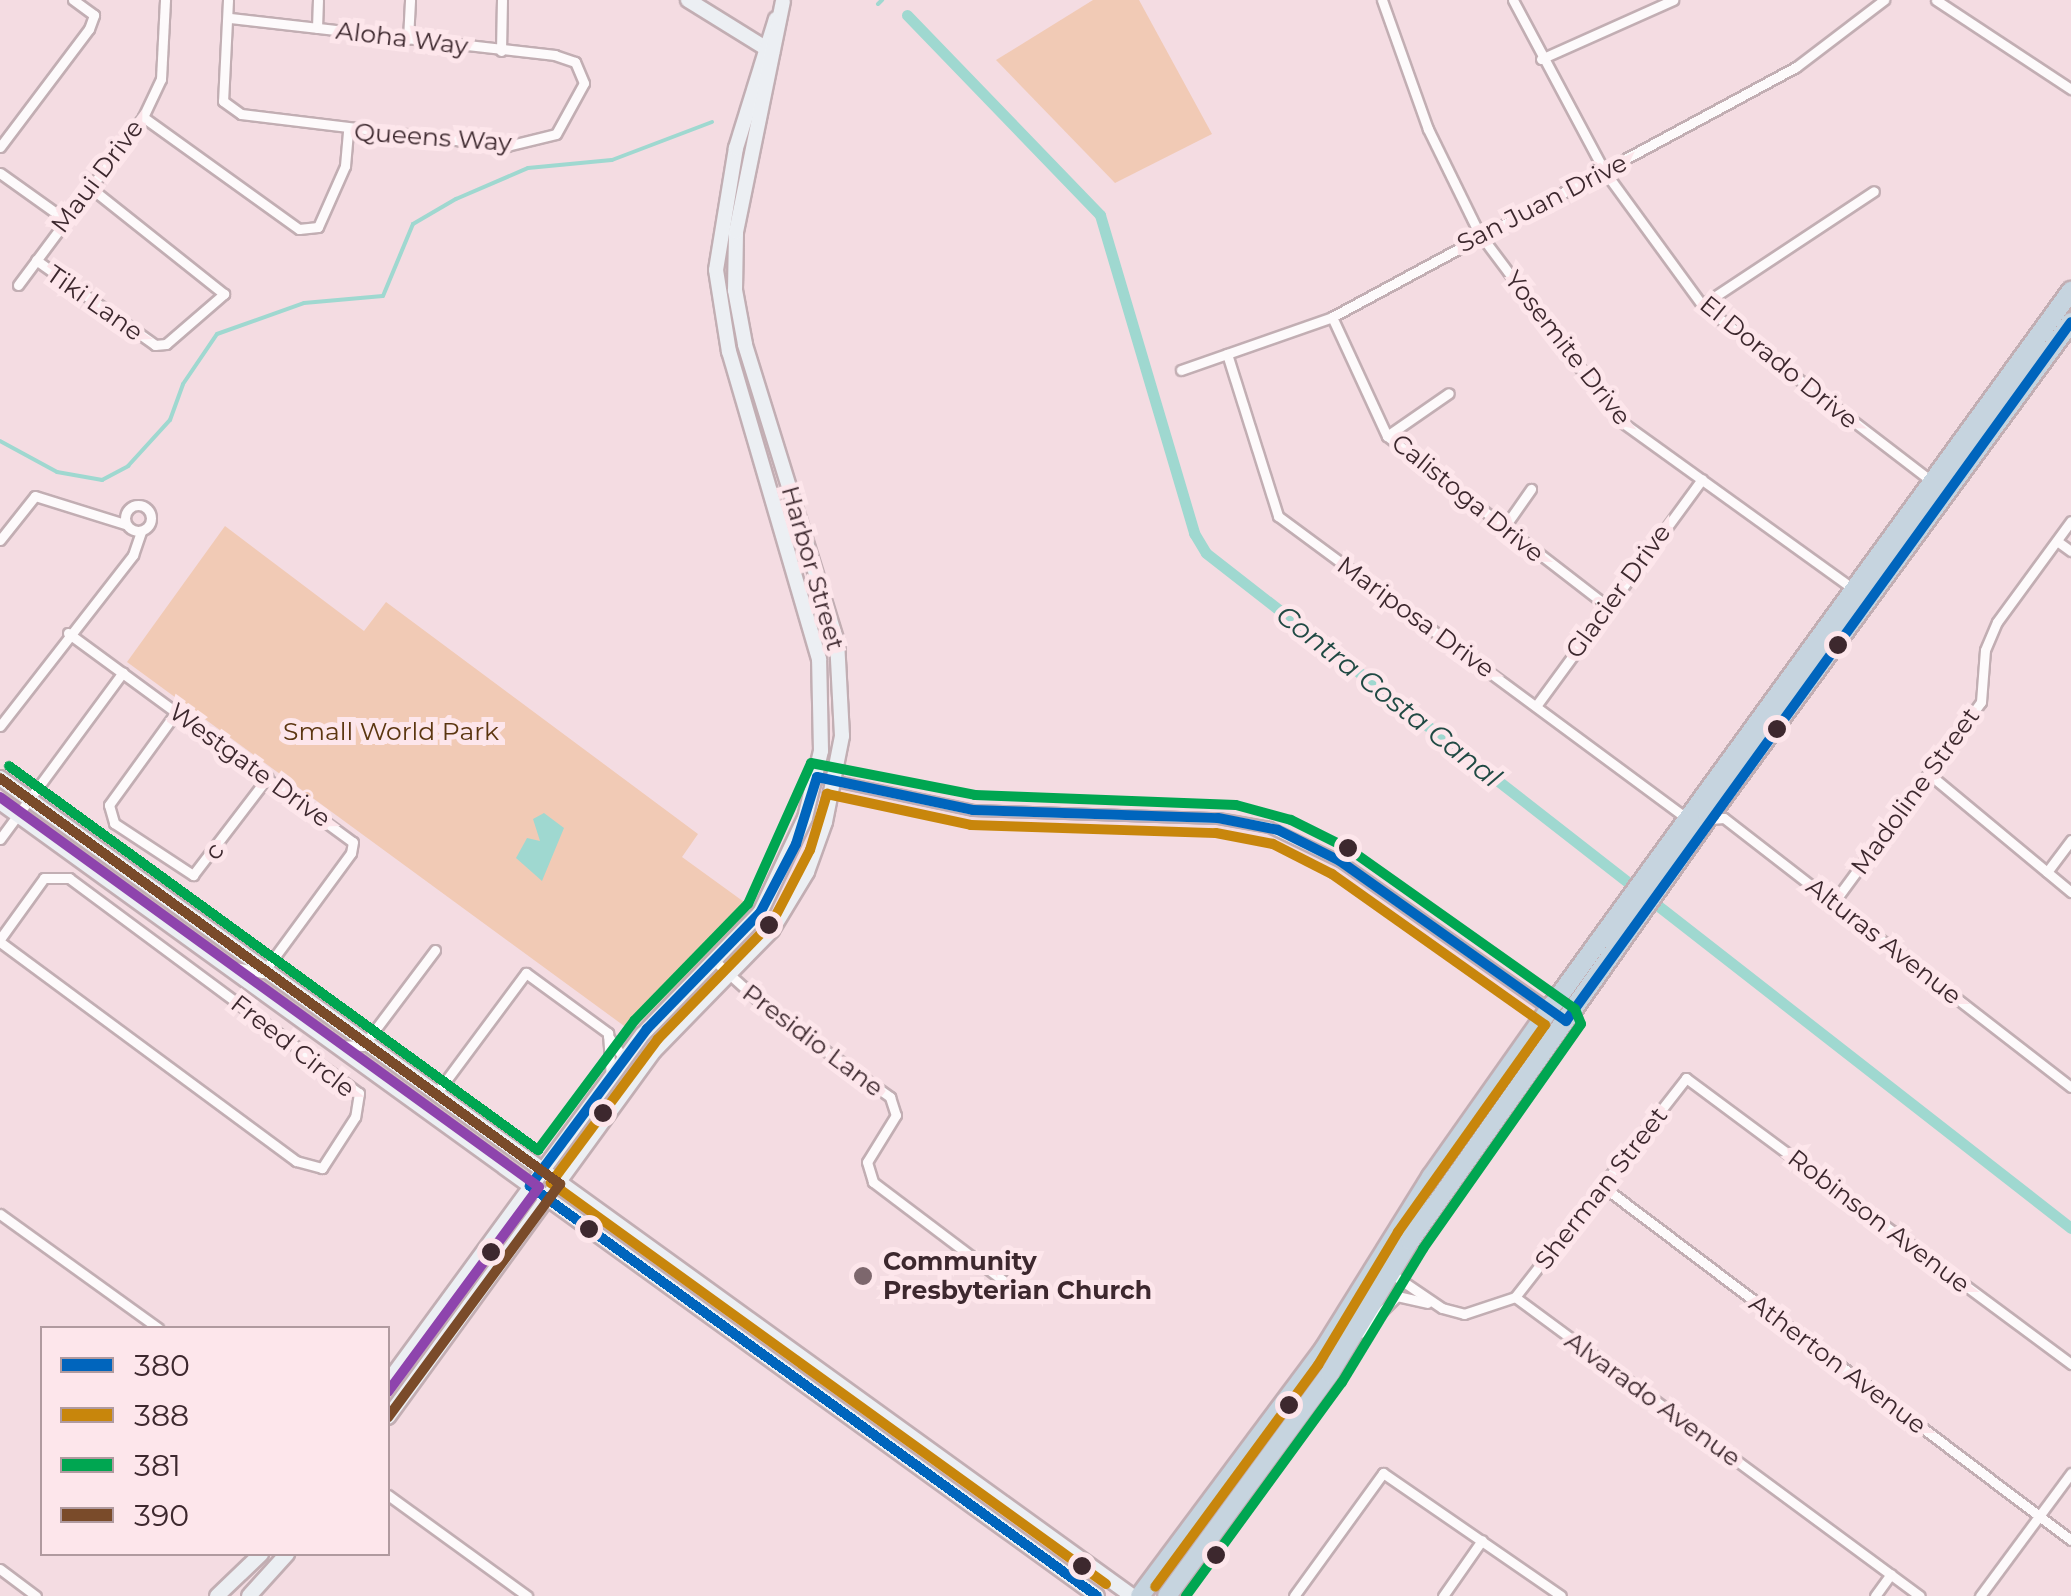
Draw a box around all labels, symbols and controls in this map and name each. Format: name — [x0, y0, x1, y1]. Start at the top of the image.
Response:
street label: Aloha Way — [334, 15, 470, 61]
street label: Maui Drive — [45, 113, 149, 239]
street label: Queens Way — [353, 117, 513, 157]
street label: San Juan Drive — [1452, 147, 1632, 259]
street label: Tiki Lane — [41, 259, 149, 347]
street label: Yosemite Drive — [1499, 265, 1637, 431]
street label: El Dorado Drive — [1694, 289, 1864, 435]
street label: Calistoga Drive — [1386, 427, 1550, 569]
street label: Harbor Street — [775, 482, 851, 654]
street label: Glacier Drive — [1559, 518, 1677, 664]
street label: Mariposa Drive — [1332, 550, 1500, 684]
water label: Contra Costa Canal — [1270, 598, 1508, 794]
unlabelled marker — [1828, 635, 1848, 655]
street label: Westgate Drive — [163, 696, 337, 834]
street label: Madoline Street — [1844, 702, 1986, 880]
park label: Small World Park — [283, 716, 499, 746]
unlabelled marker — [1767, 719, 1787, 739]
street label: c — [198, 836, 230, 866]
unlabelled marker — [1338, 838, 1358, 858]
street label: Alturas Avenue — [1801, 871, 1967, 1011]
unlabelled marker — [759, 915, 779, 935]
street label: Presidio Lane — [737, 977, 889, 1103]
street label: Freed Circle — [225, 988, 361, 1104]
street label: Sherman Street — [1528, 1101, 1674, 1275]
unlabelled marker — [593, 1103, 613, 1123]
street label: Robinson Avenue — [1782, 1143, 1976, 1299]
unlabelled marker — [579, 1219, 599, 1239]
unlabelled marker — [481, 1242, 501, 1262]
place label: Community Presbyterian Church — [883, 1247, 1152, 1306]
marker: Community Presbyterian Church — [852, 1265, 874, 1287]
street label: Atherton Avenue — [1744, 1288, 1932, 1440]
street label: Alvarado Avenue — [1559, 1325, 1747, 1473]
legend — [40, 1326, 390, 1556]
text: 380 — [134, 1347, 190, 1384]
unlabelled marker — [1279, 1395, 1299, 1415]
text: 388 — [134, 1397, 189, 1434]
text: 381 — [134, 1447, 181, 1484]
text: 390 — [134, 1497, 189, 1534]
unlabelled marker — [1206, 1545, 1226, 1565]
unlabelled marker — [1072, 1556, 1092, 1576]

